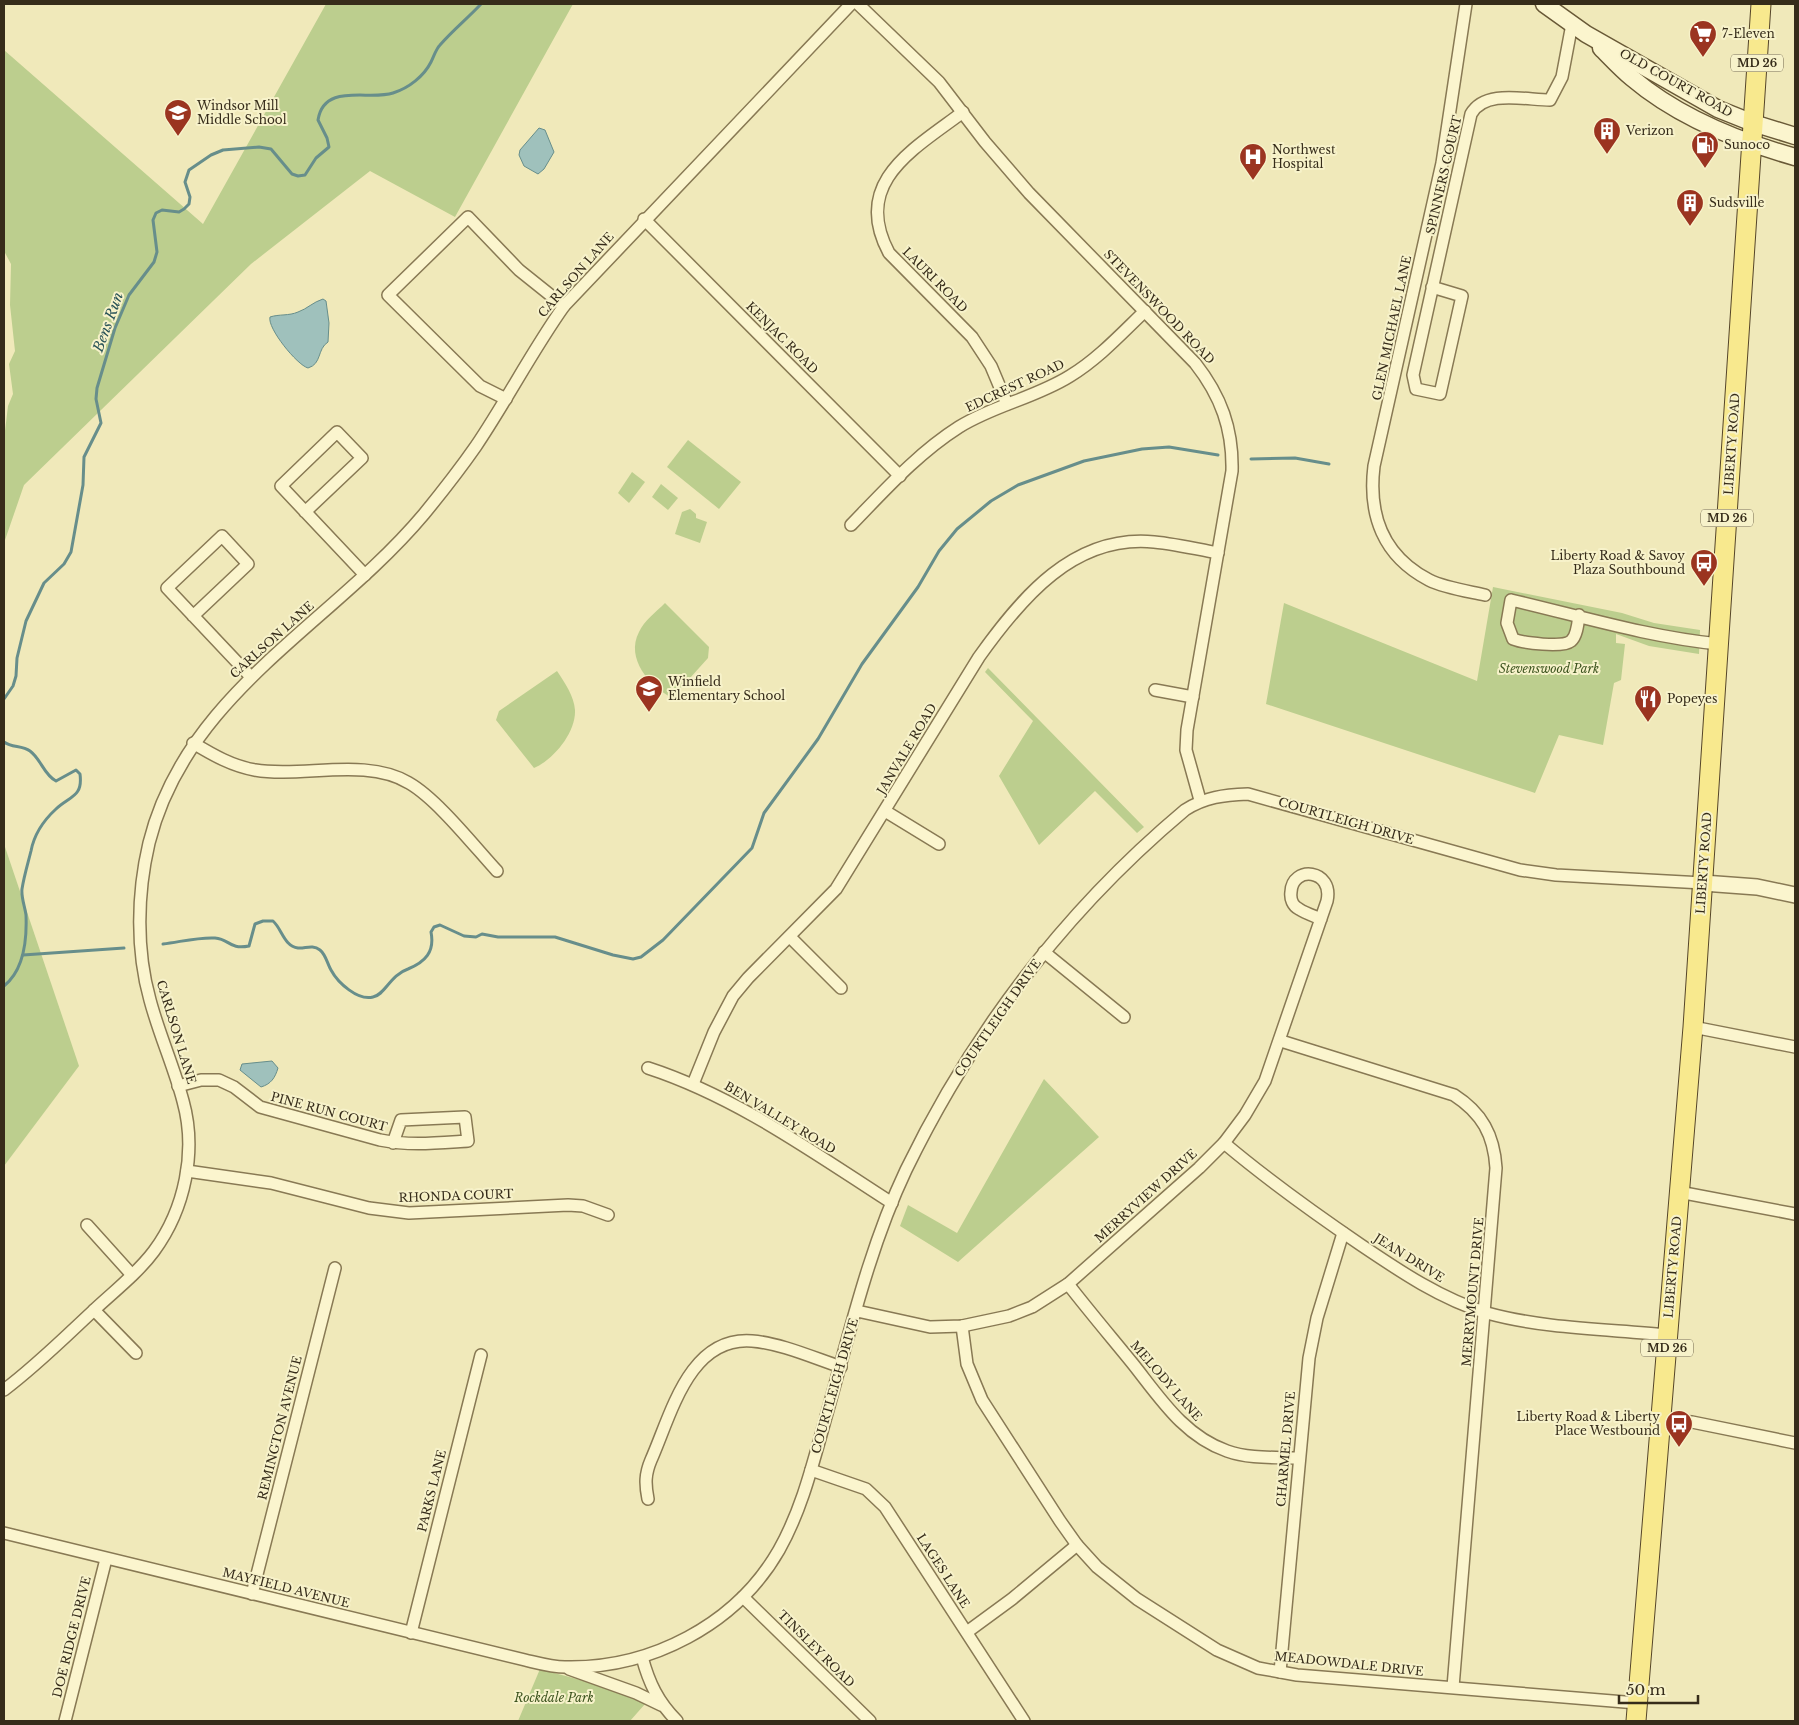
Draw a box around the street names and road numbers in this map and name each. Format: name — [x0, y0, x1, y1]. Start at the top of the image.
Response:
street label: OLD COURT ROAD — [1617, 45, 1735, 120]
road number: MD 26 — [1731, 54, 1783, 72]
street label: SPINNERS COURT — [1422, 113, 1465, 236]
street label: CARLSON LANE — [535, 229, 617, 320]
street label: LAURI ROAD — [900, 244, 971, 315]
street label: STEVENSWOOD ROAD — [1101, 246, 1218, 367]
street label: GLEN MICHAEL LANE — [1369, 254, 1414, 402]
street label: KENJAC ROAD — [743, 299, 821, 377]
street label: EDCREST ROAD — [963, 356, 1067, 415]
street label: LIBERTY ROAD — [1720, 392, 1743, 495]
road number: MD 26 — [1701, 509, 1753, 526]
street label: CARLSON LANE — [227, 598, 317, 681]
street label: JANVALE ROAD — [872, 701, 940, 799]
street label: COURTLEIGH DRIVE — [1277, 794, 1416, 847]
street label: LIBERTY ROAD — [1692, 811, 1715, 914]
street label: COURTLEIGH DRIVE — [951, 956, 1044, 1079]
street label: CARLSON LANE — [154, 978, 199, 1086]
street label: BEN VALLEY ROAD — [722, 1078, 839, 1157]
street label: PINE RUN COURT — [269, 1089, 389, 1134]
street label: MERRYVIEW DRIVE — [1092, 1146, 1200, 1245]
street label: RHONDA COURT — [398, 1186, 514, 1205]
street label: LIBERTY ROAD — [1661, 1215, 1684, 1319]
street label: MERRYMOUNT DRIVE — [1458, 1216, 1487, 1367]
street label: JEAN DRIVE — [1370, 1229, 1447, 1285]
street label: COURTLEIGH DRIVE — [808, 1316, 861, 1455]
street label: MELODY LANE — [1128, 1338, 1205, 1424]
road number: MD 26 — [1641, 1340, 1693, 1356]
street label: REMINGTON AVENUE — [254, 1354, 305, 1502]
street label: CHARMEL DRIVE — [1273, 1390, 1298, 1507]
street label: PARKS LANE — [414, 1448, 449, 1534]
street label: LAGES LANE — [914, 1531, 973, 1611]
street label: MAYFIELD AVENUE — [221, 1564, 352, 1611]
street label: DOE RIDGE DRIVE — [49, 1574, 94, 1699]
street label: TINSLEY ROAD — [775, 1607, 858, 1690]
street label: MEADOWDALE DRIVE — [1274, 1648, 1425, 1679]

